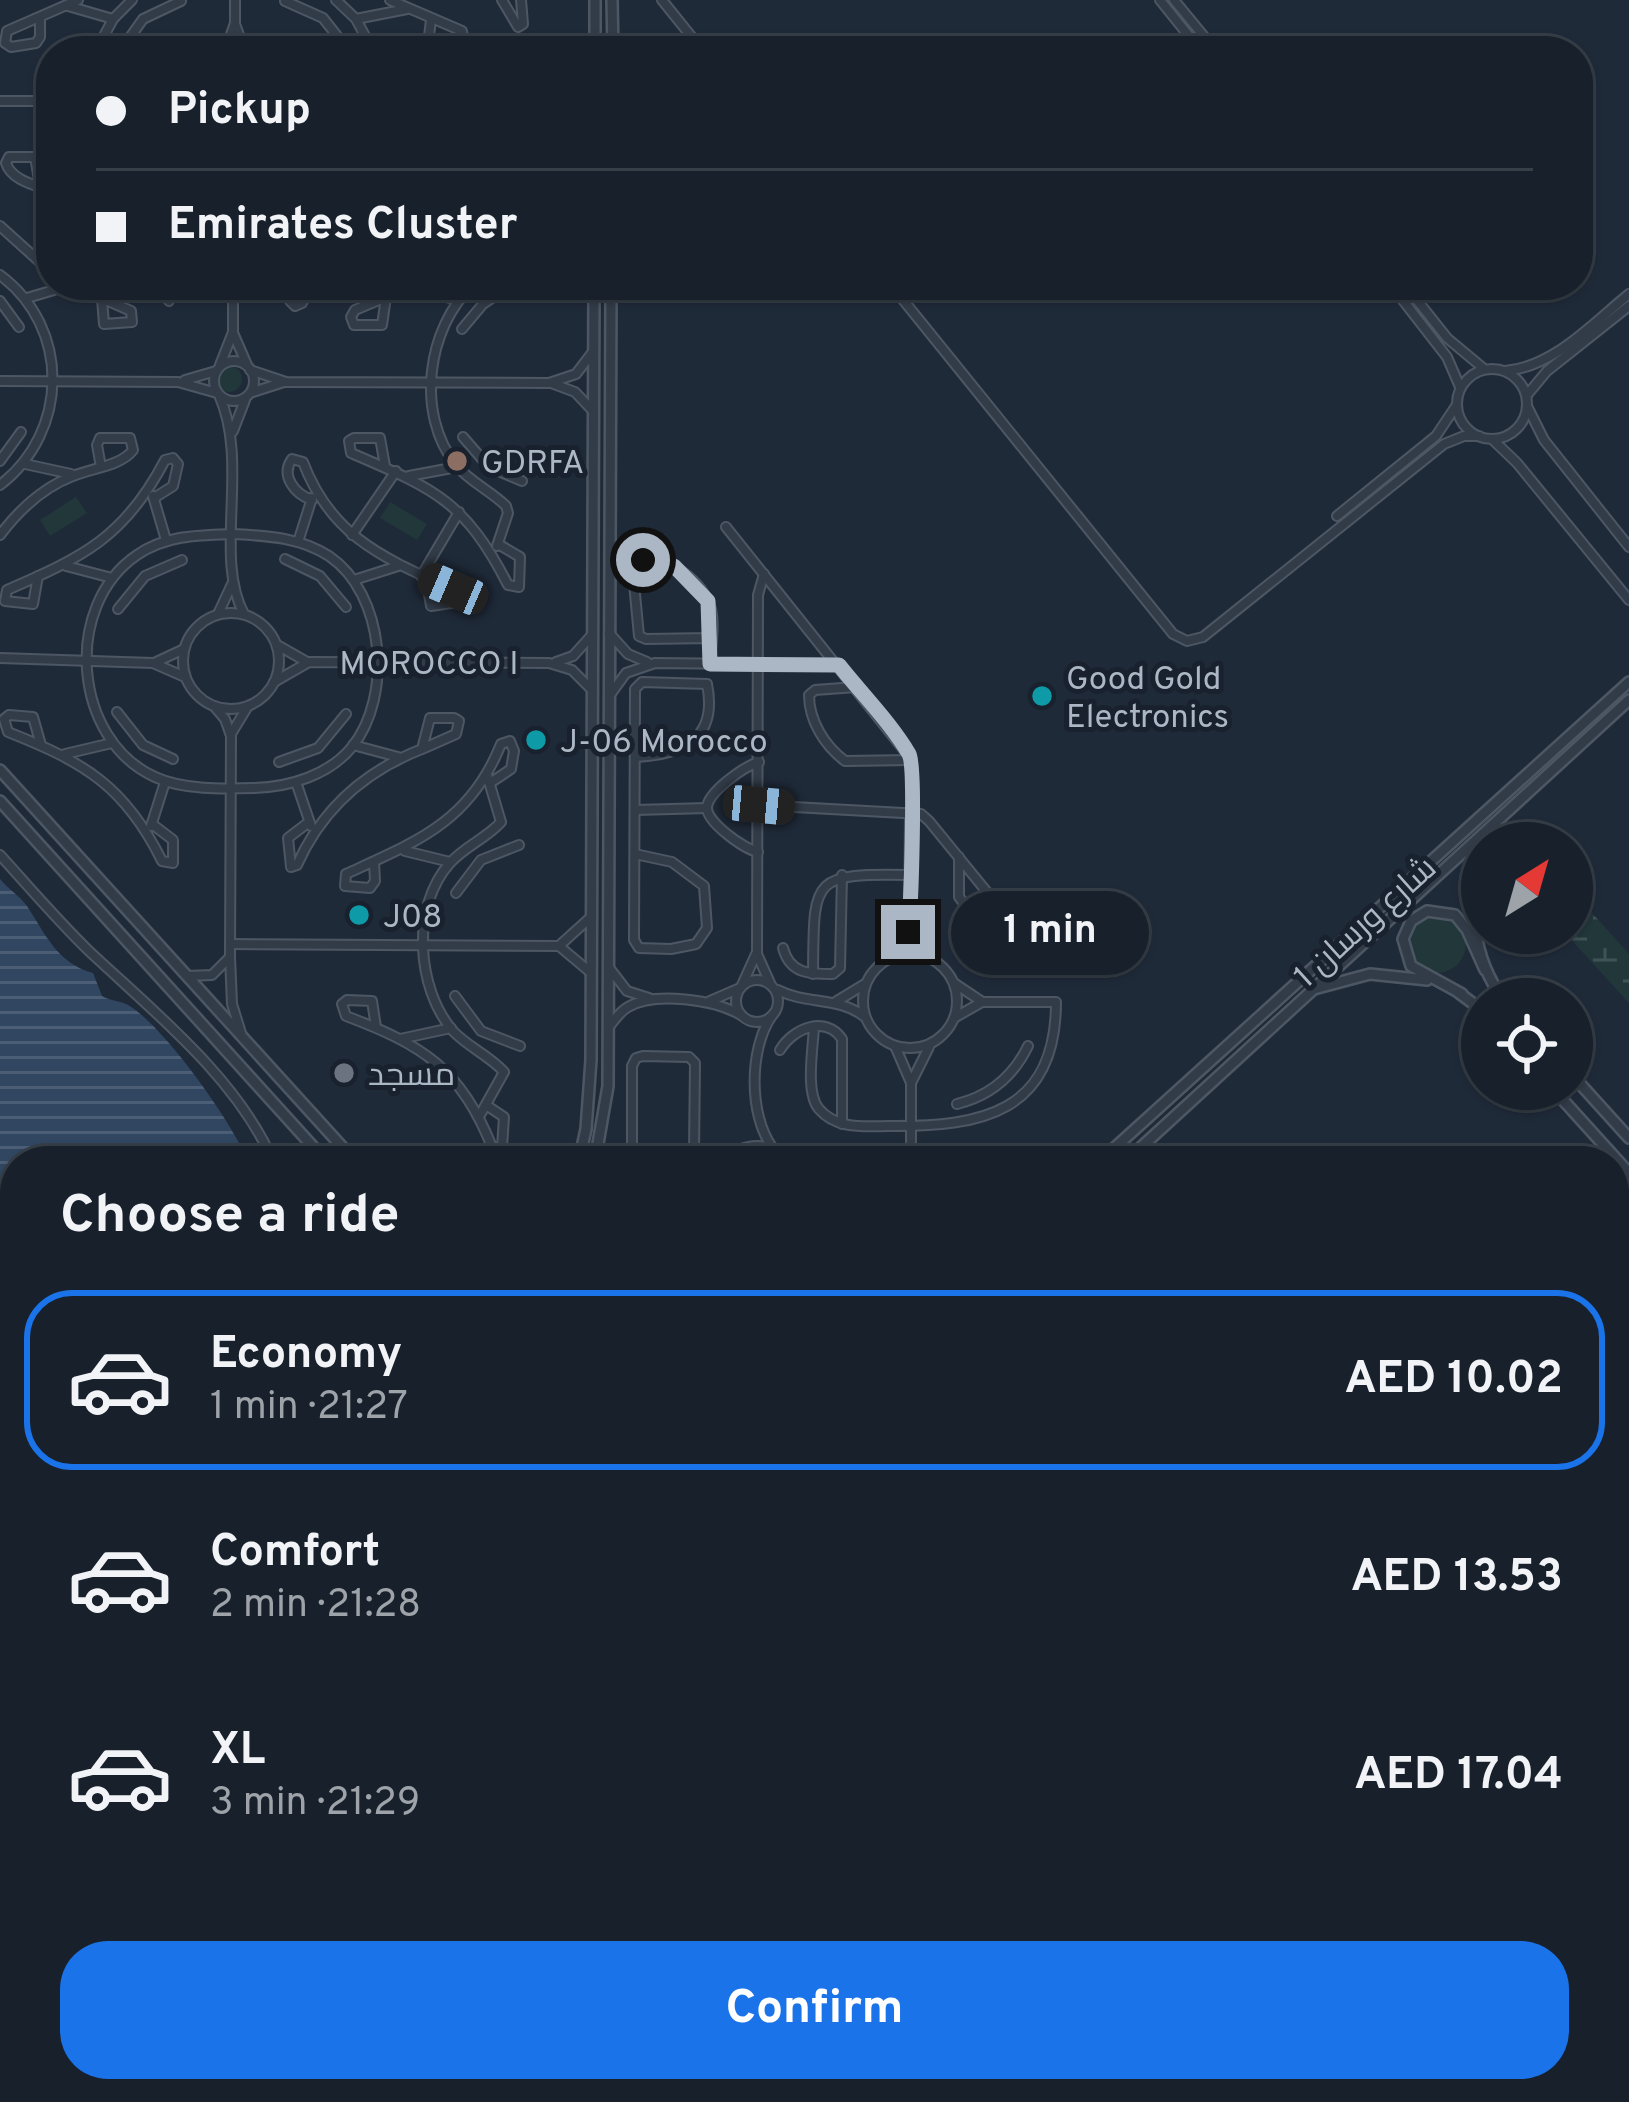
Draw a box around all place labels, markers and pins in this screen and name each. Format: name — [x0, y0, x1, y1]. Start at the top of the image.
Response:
place label: GDRFA — [481, 444, 585, 486]
marker: GDRFA — [444, 448, 470, 474]
place label: Good Gold Electronics — [1066, 660, 1229, 740]
marker: Good Gold Electronics — [1029, 683, 1055, 709]
place label: J-06 Morocco — [560, 723, 768, 765]
marker: J-06 Morocco — [523, 727, 549, 753]
place label: J08 — [383, 898, 442, 940]
marker: J08 — [346, 902, 372, 928]
place label: مسجد — [368, 1056, 455, 1098]
marker: مسجد — [331, 1060, 357, 1086]

